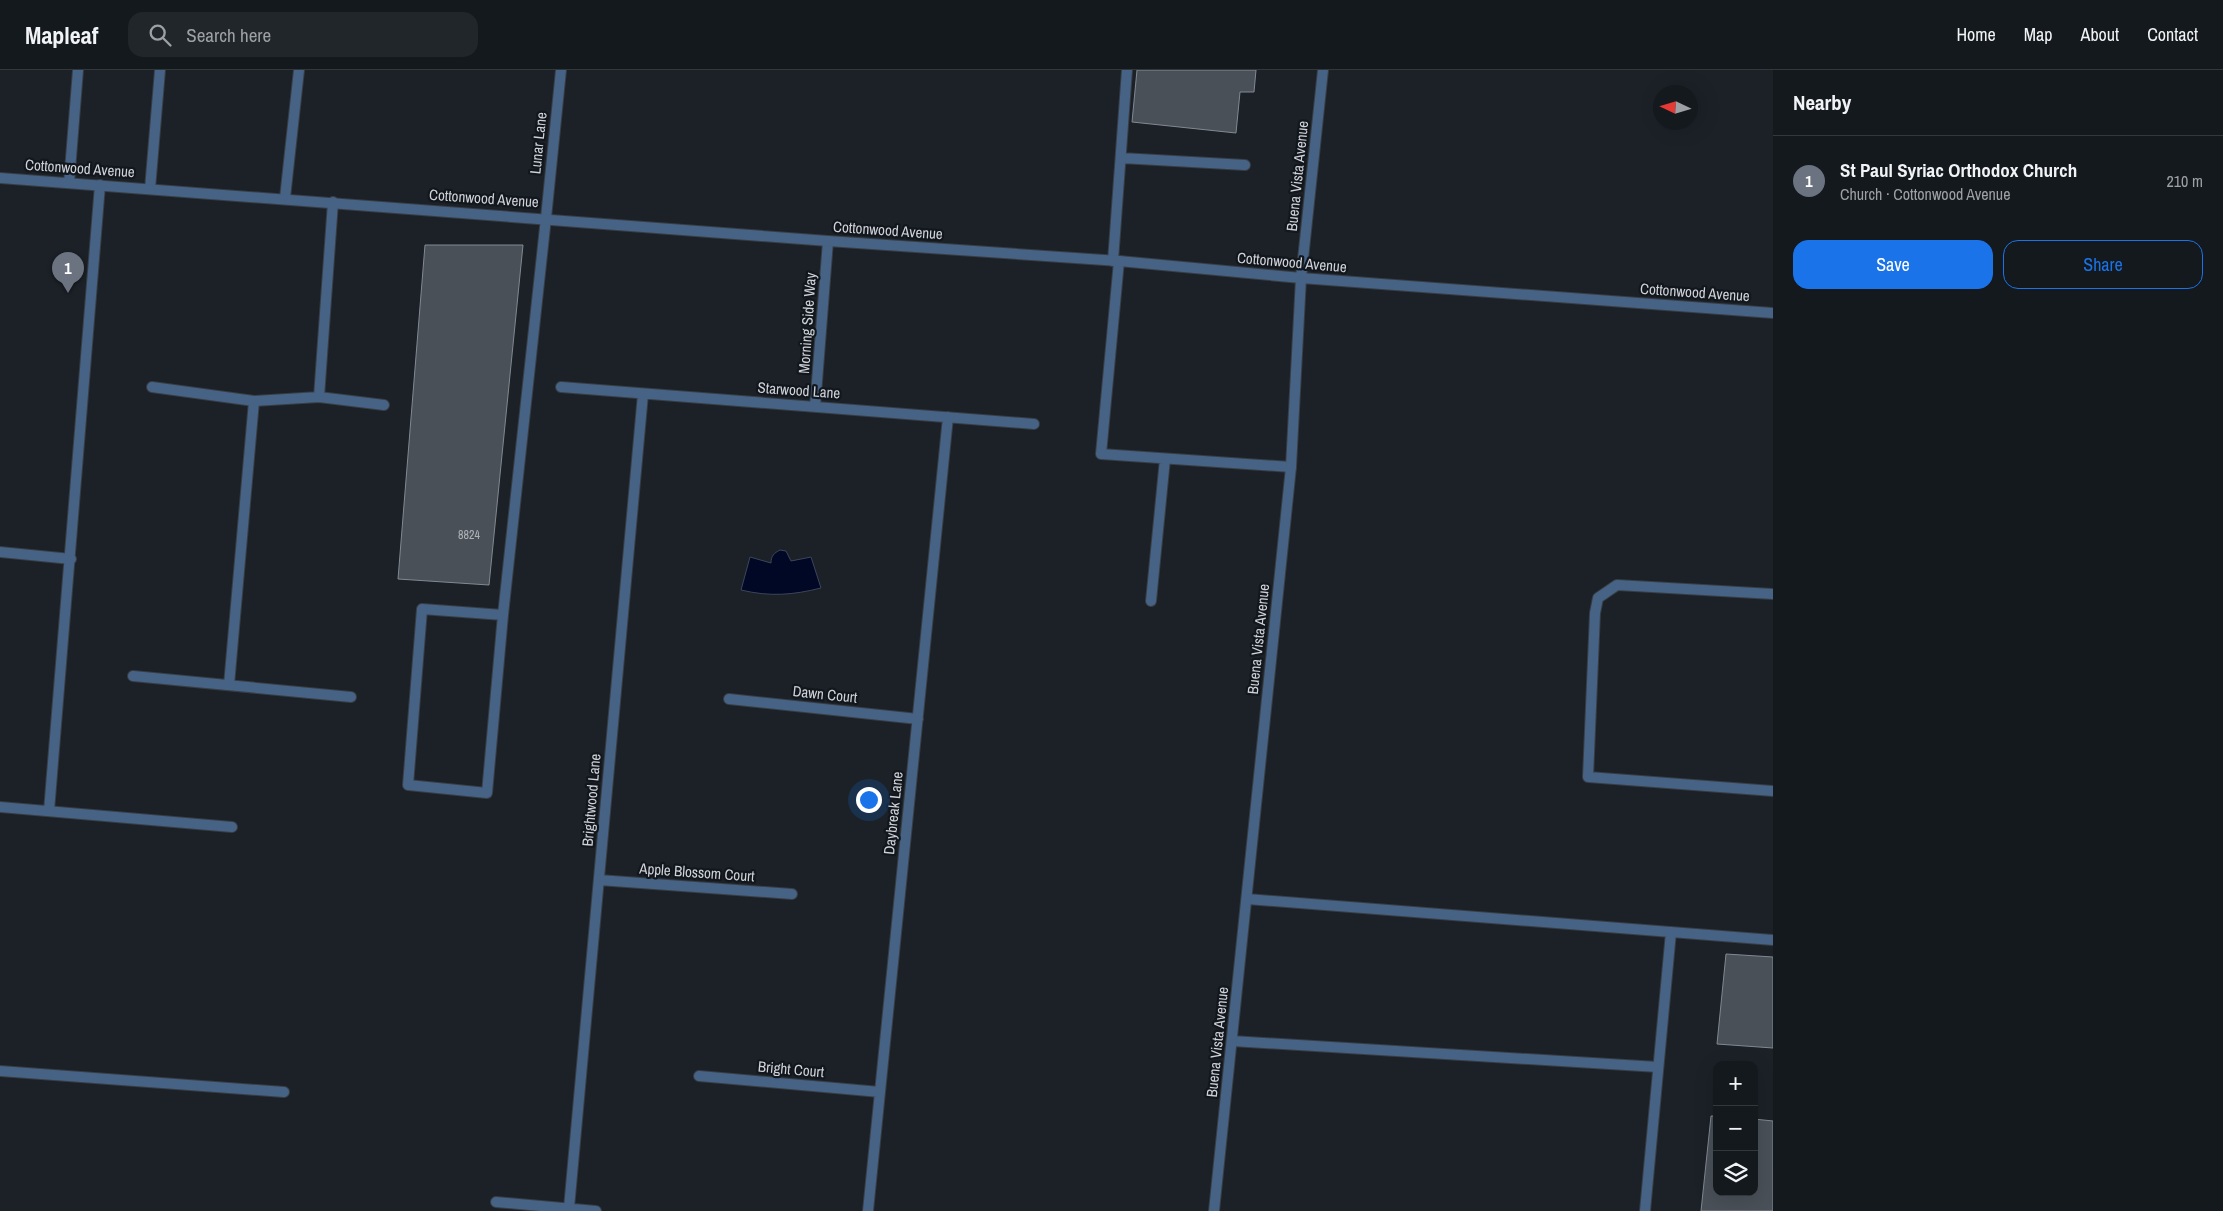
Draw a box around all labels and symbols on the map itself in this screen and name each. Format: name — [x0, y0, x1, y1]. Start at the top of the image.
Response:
north arrow — [1653, 85, 1698, 130]
street label: Lunar Lane — [524, 111, 552, 175]
street label: Buena Vista Avenue — [1281, 120, 1313, 232]
street label: Cottonwood Avenue — [24, 154, 136, 182]
street label: Cottonwood Avenue — [428, 184, 540, 212]
street label: Cottonwood Avenue — [832, 216, 944, 244]
street label: Cottonwood Avenue — [1236, 247, 1348, 277]
pin: 1 — [52, 252, 84, 293]
street label: Morning Side Way — [793, 271, 821, 374]
street label: Cottonwood Avenue — [1639, 278, 1751, 306]
street label: Starwood Lane — [757, 377, 841, 403]
house number: 8824 — [458, 527, 480, 543]
street label: Buena Vista Avenue — [1242, 583, 1274, 695]
street label: Dawn Court — [792, 680, 859, 708]
street label: Brightwood Lane — [576, 753, 606, 847]
street label: Daybreak Lane — [878, 770, 908, 856]
your location — [856, 787, 882, 813]
street label: Apple Blossom Court — [638, 857, 756, 887]
street label: Buena Vista Avenue — [1201, 986, 1233, 1098]
street label: Bright Court — [757, 1056, 826, 1082]

